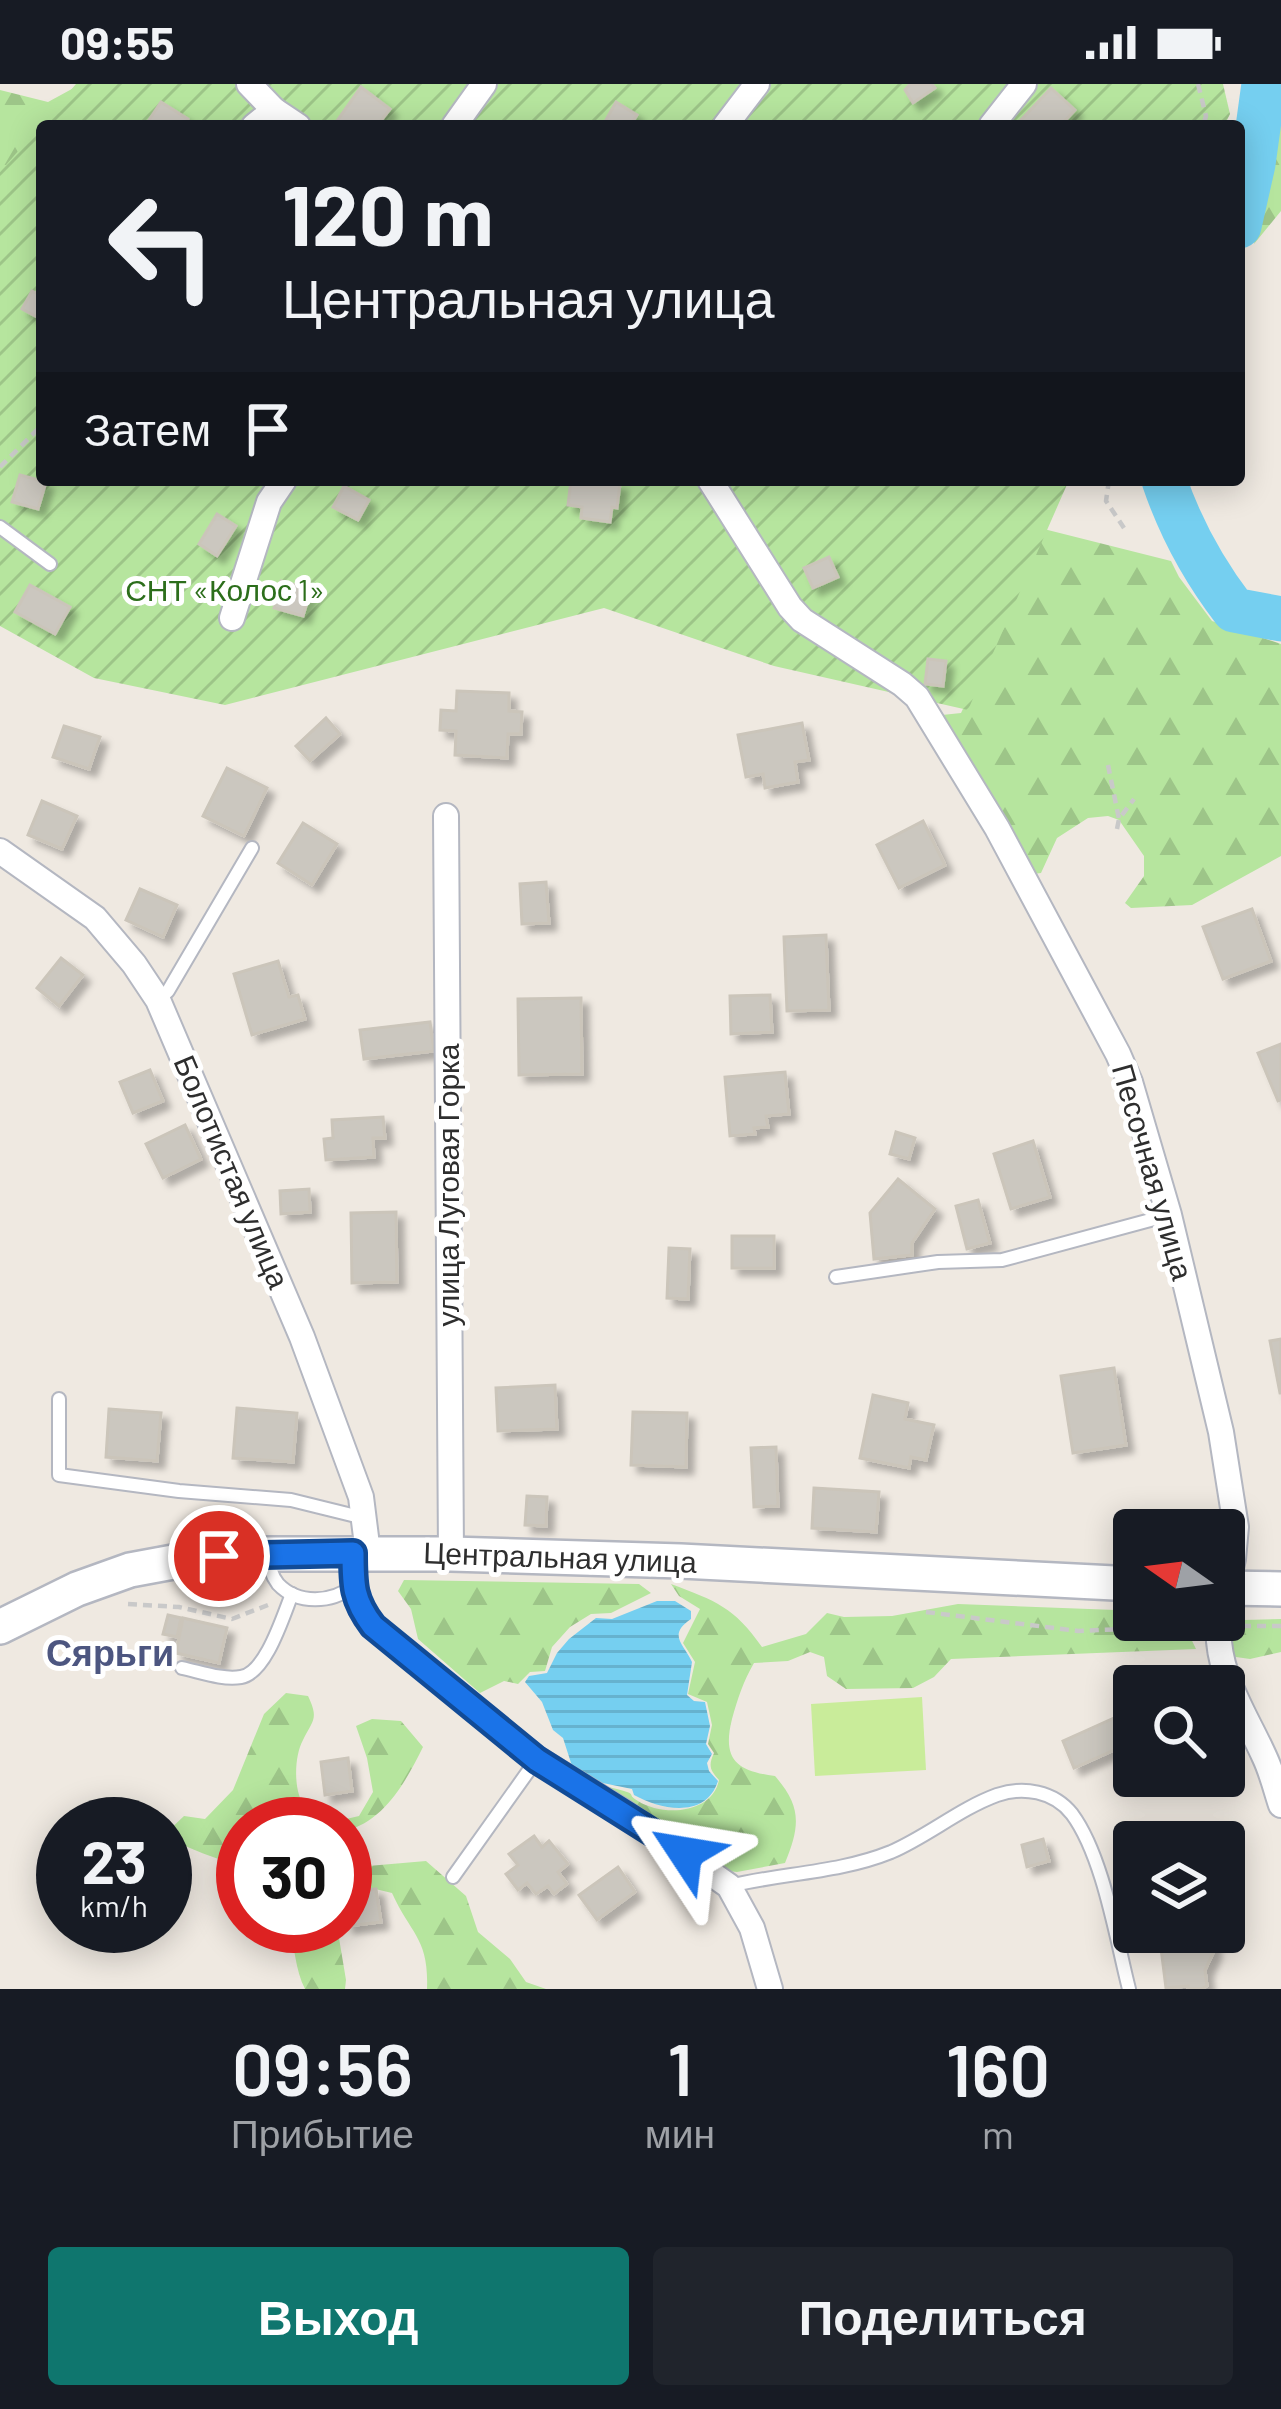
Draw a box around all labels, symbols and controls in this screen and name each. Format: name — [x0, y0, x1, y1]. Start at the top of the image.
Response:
text: 09:55 — [60, 15, 174, 69]
text: 120 m — [282, 162, 494, 263]
icon: left — [84, 168, 240, 324]
text: Центральная улица — [282, 264, 775, 329]
icon: arrive — [235, 396, 301, 462]
text: Затем — [84, 401, 211, 455]
park label: СНТ «Колос 1» — [125, 571, 325, 607]
street label: улица Луговая Горка — [429, 1043, 465, 1327]
street label: Болотистая улица — [167, 1049, 298, 1294]
street label: Песочная улица — [1106, 1059, 1202, 1284]
pin — [168, 1505, 270, 1607]
north arrow — [1113, 1509, 1245, 1641]
map controls — [1113, 1509, 1245, 1953]
icon: arrive — [186, 1523, 252, 1589]
street label: Центральная улица — [423, 1533, 698, 1579]
district label: Сярьги — [46, 1630, 174, 1674]
button: search — [1113, 1665, 1245, 1797]
position arrow — [622, 1790, 748, 1916]
speed limit sign: 30 — [216, 1797, 372, 1953]
button: layers — [1113, 1821, 1245, 1953]
text: 23 — [81, 1824, 147, 1896]
text: km/h — [80, 1887, 148, 1923]
text: 09:56 — [232, 2024, 413, 2110]
text: 1 — [667, 2024, 693, 2110]
text: 160 — [946, 2025, 1050, 2111]
text: Прибытие — [231, 2109, 414, 2156]
text: мин — [645, 2109, 715, 2156]
text: m — [982, 2110, 1014, 2157]
button: Выход — [48, 2247, 629, 2385]
button: Поделиться — [653, 2247, 1233, 2385]

